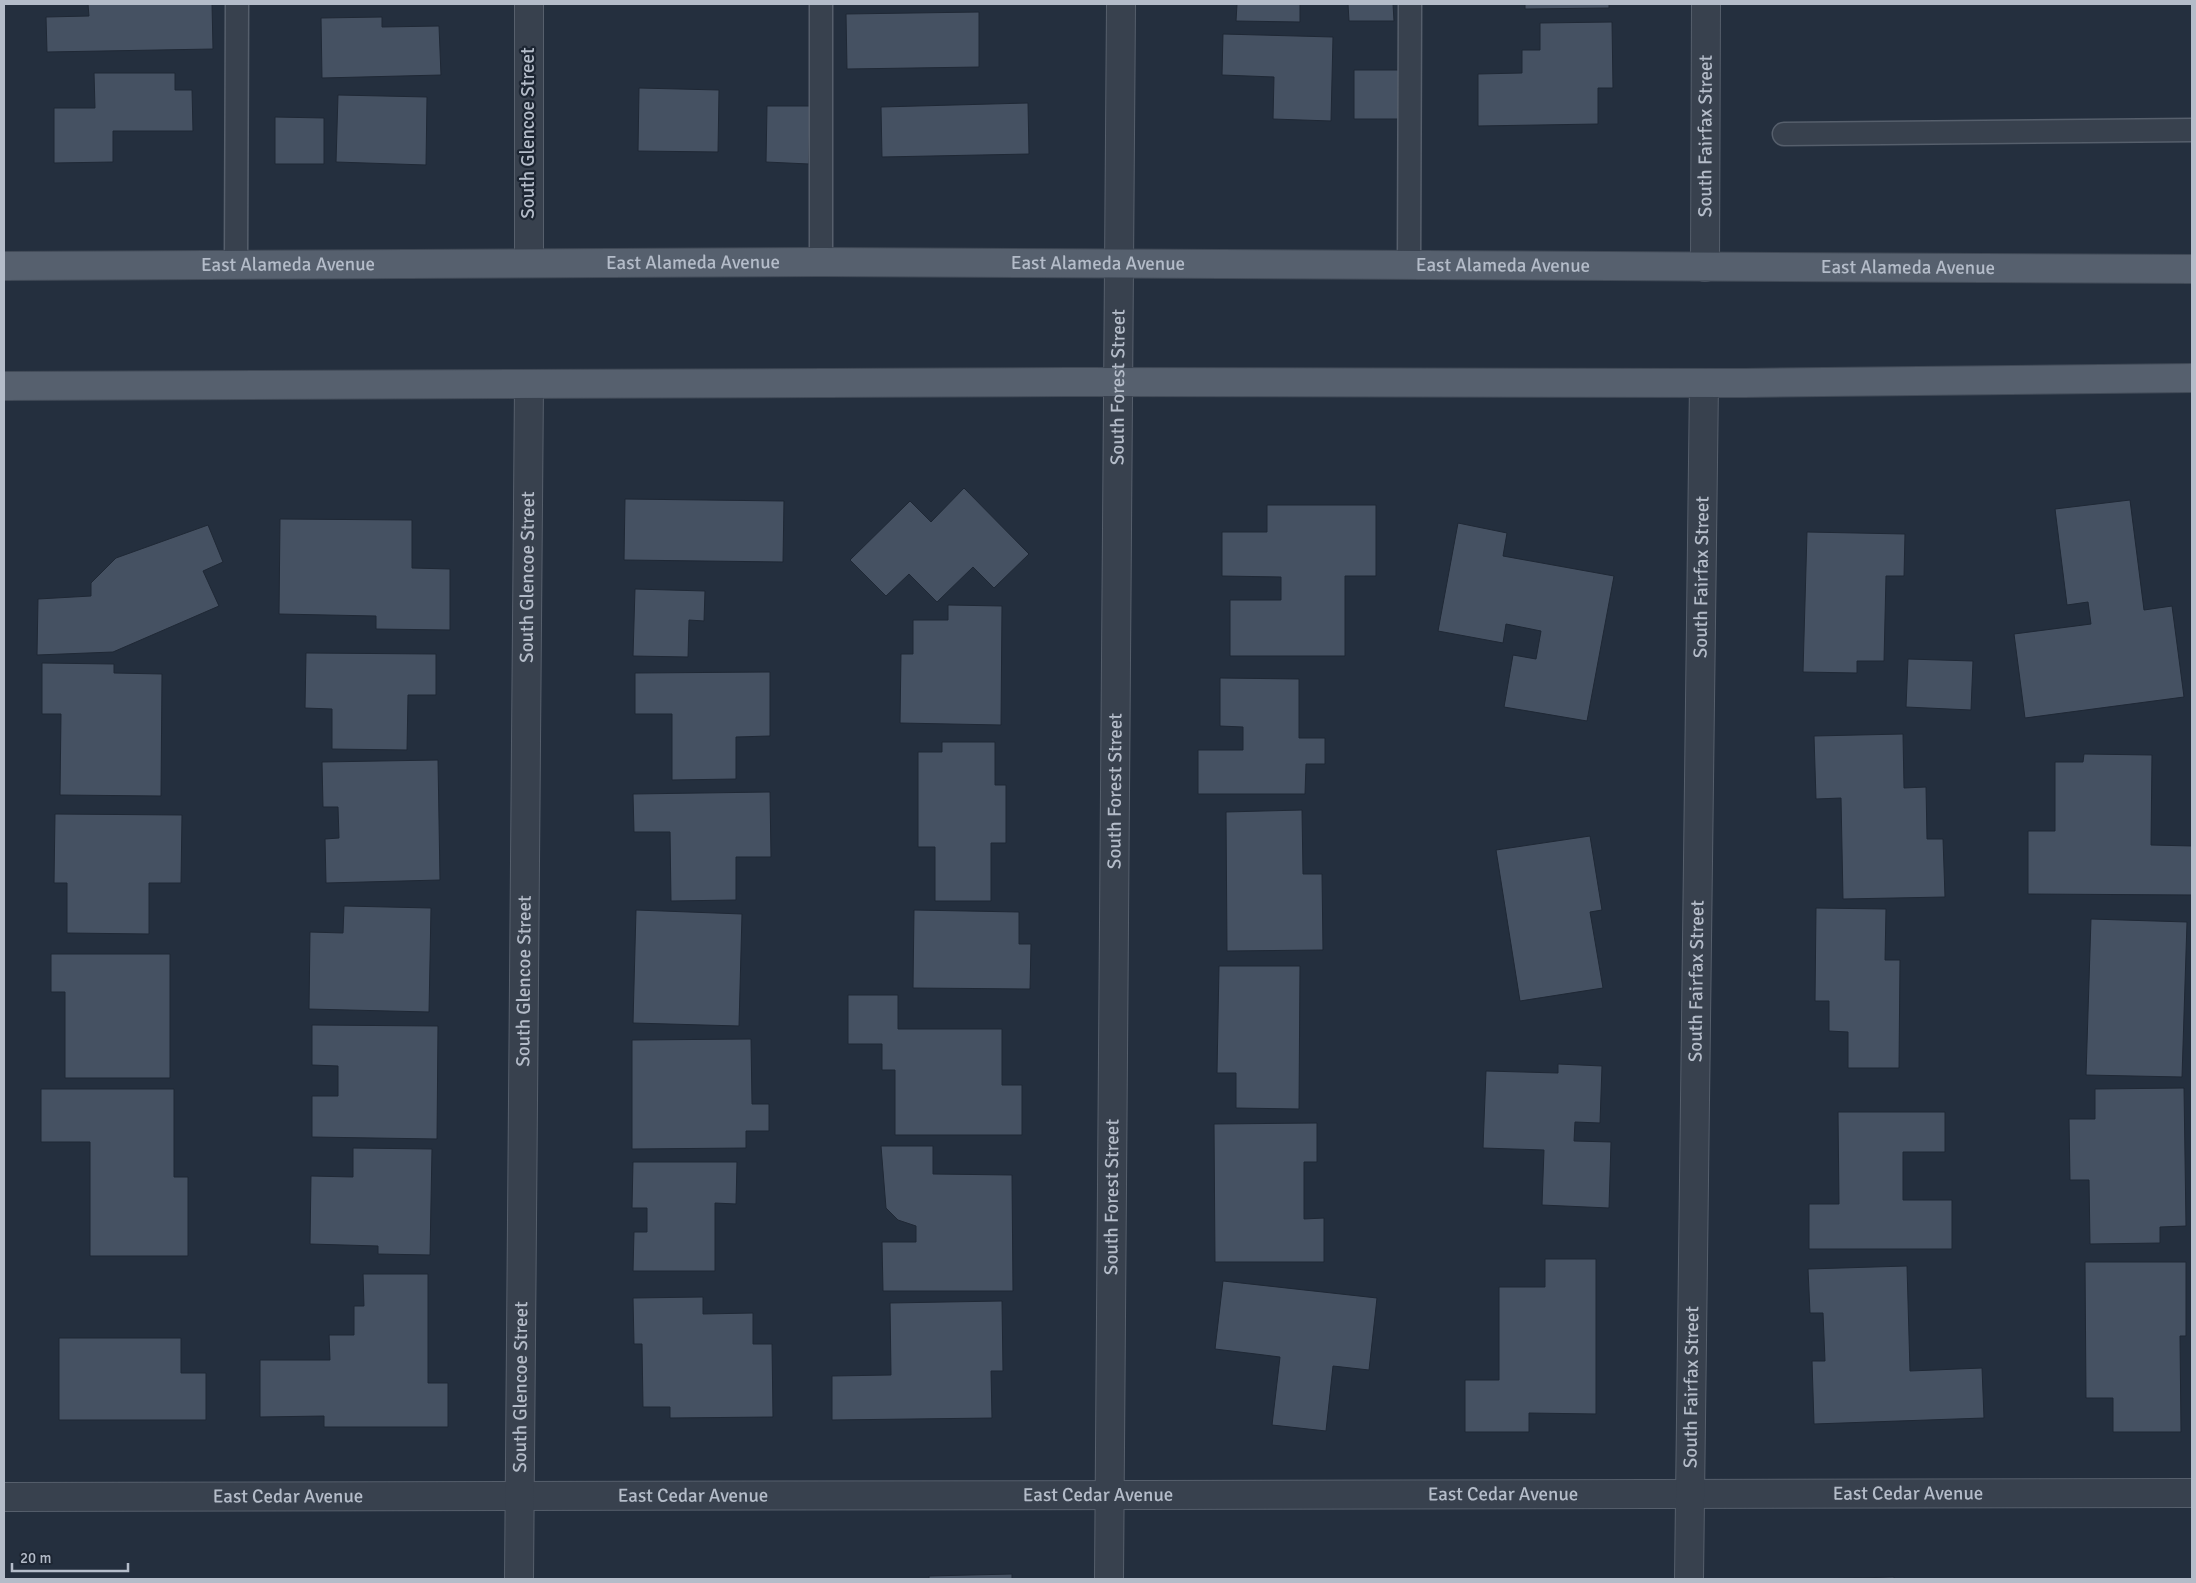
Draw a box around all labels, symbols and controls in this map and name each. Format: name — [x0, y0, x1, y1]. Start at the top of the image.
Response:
street label: South Glencoe Street — [516, 47, 540, 219]
street label: South Fairfax Street — [1693, 54, 1718, 217]
street label: East Alameda Avenue — [606, 250, 780, 275]
street label: East Alameda Avenue — [1011, 251, 1185, 276]
street label: East Alameda Avenue — [201, 252, 375, 277]
street label: East Alameda Avenue — [1416, 253, 1590, 278]
street label: East Alameda Avenue — [1821, 255, 1995, 280]
street label: South Forest Street — [1105, 309, 1131, 465]
street label: South Glencoe Street — [515, 491, 540, 663]
street label: South Fairfax Street — [1689, 495, 1715, 658]
street label: South Forest Street — [1102, 712, 1128, 869]
street label: South Glencoe Street — [511, 895, 537, 1067]
street label: South Fairfax Street — [1683, 899, 1710, 1062]
street label: South Forest Street — [1099, 1118, 1125, 1275]
street label: South Glencoe Street — [508, 1301, 533, 1473]
street label: South Fairfax Street — [1678, 1305, 1704, 1468]
street label: East Cedar Avenue — [1833, 1481, 1983, 1506]
street label: East Cedar Avenue — [1428, 1482, 1578, 1506]
street label: East Cedar Avenue — [1023, 1483, 1173, 1507]
street label: East Cedar Avenue — [213, 1484, 363, 1509]
street label: East Cedar Avenue — [618, 1484, 768, 1508]
scale bar — [12, 1540, 129, 1572]
text: 20 m — [20, 1549, 51, 1567]

